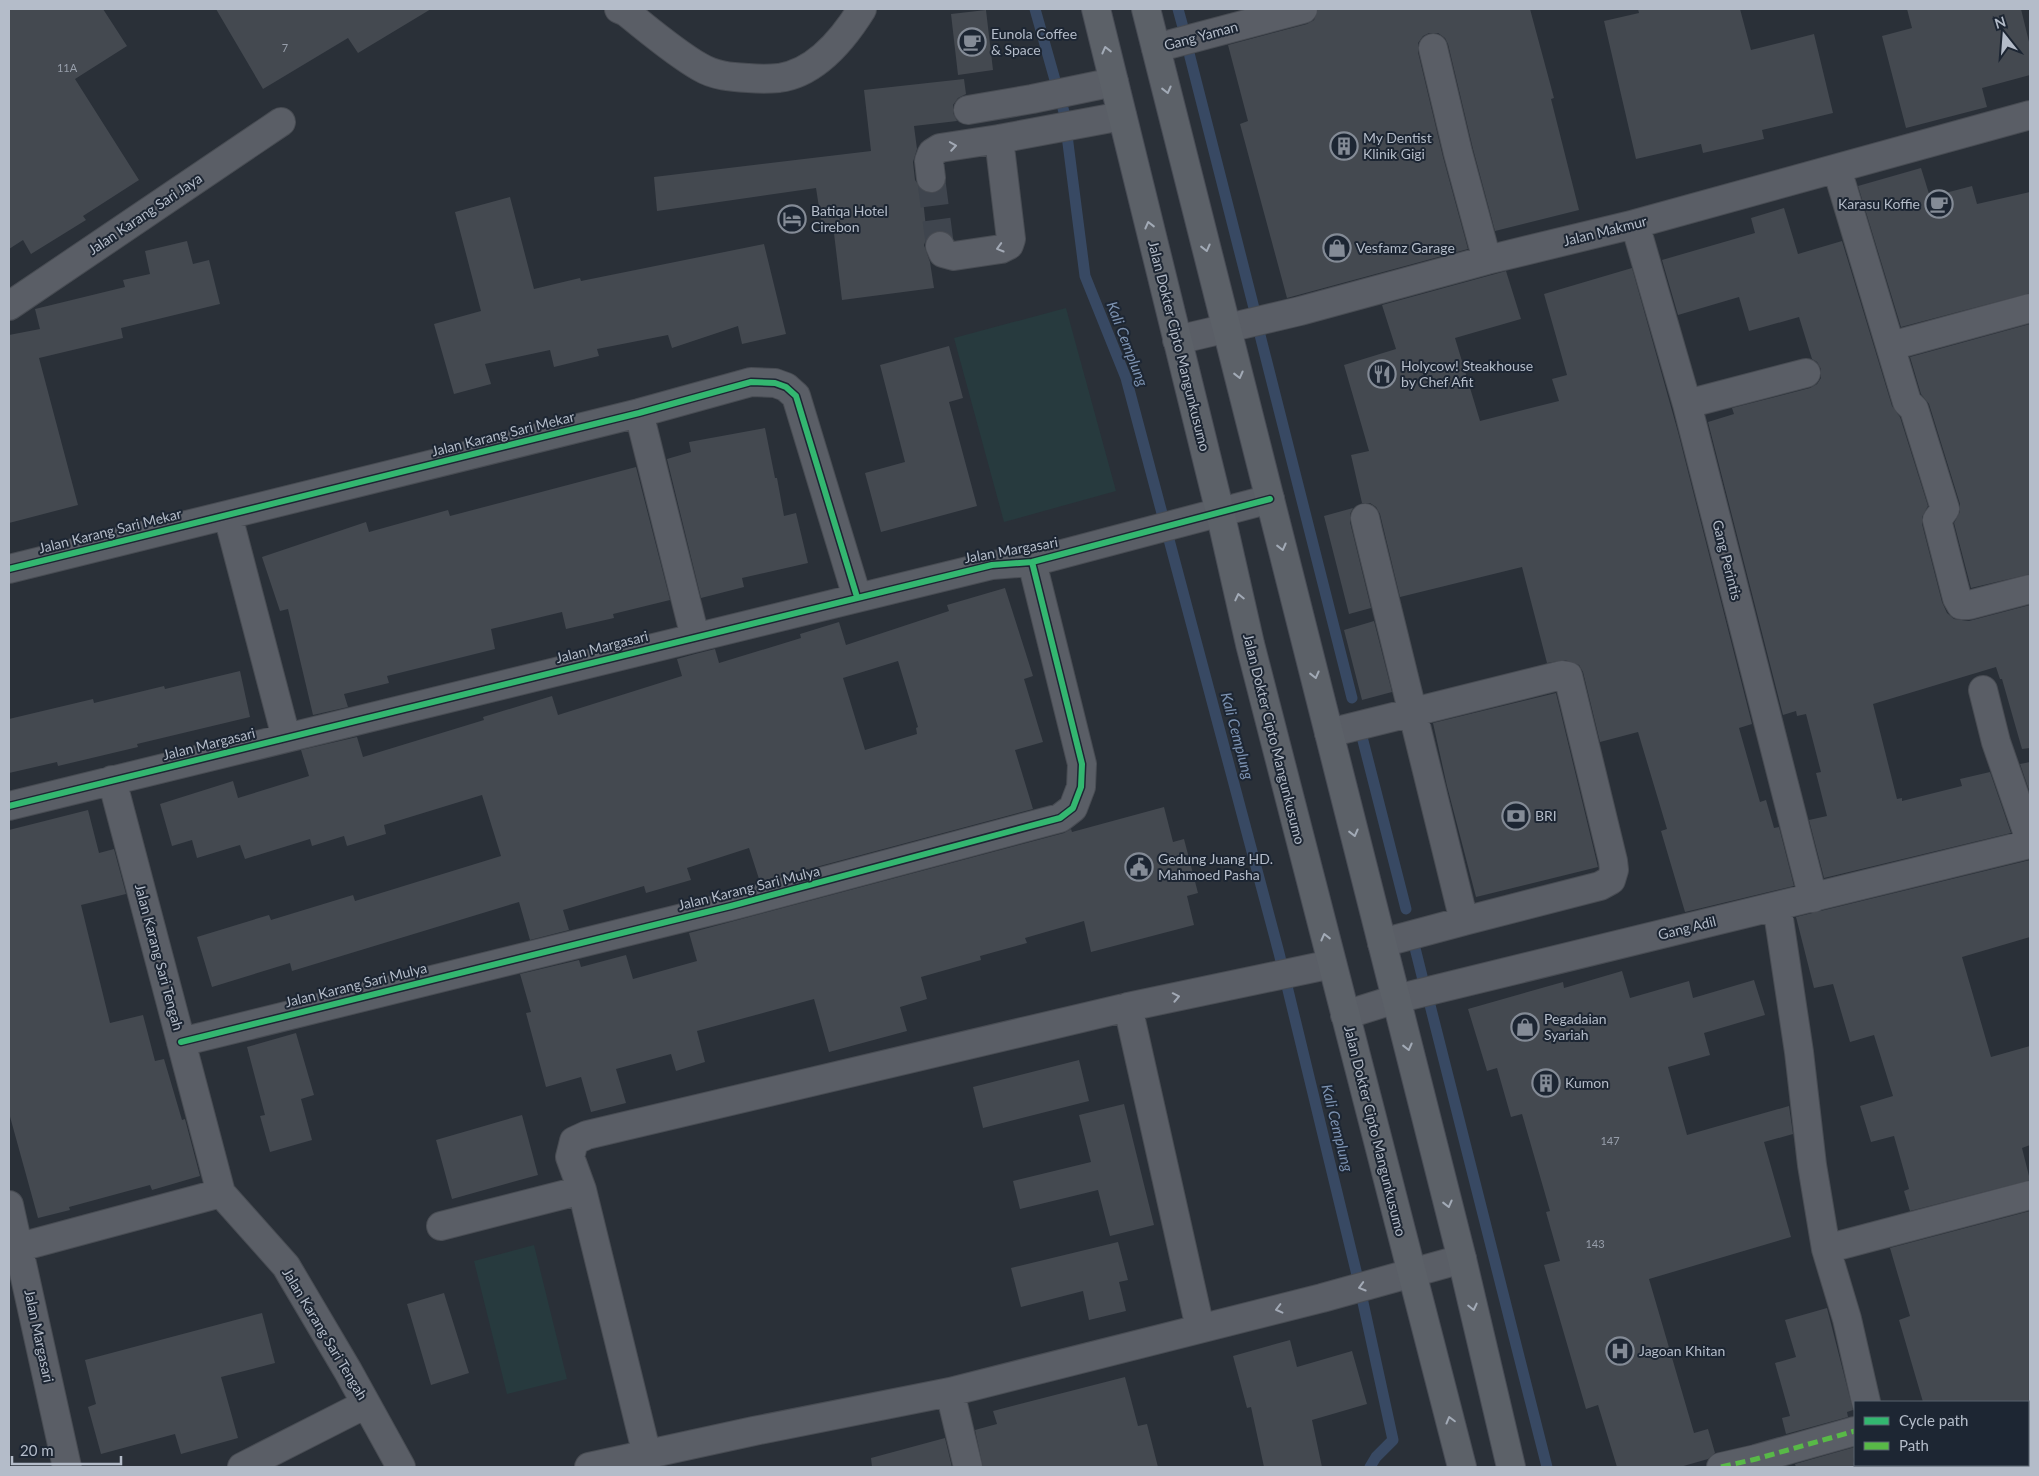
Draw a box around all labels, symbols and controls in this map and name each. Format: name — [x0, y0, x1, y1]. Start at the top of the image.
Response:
north arrow — [1979, 10, 2029, 60]
text: N — [1992, 12, 2008, 32]
street label: Gang Yaman — [1162, 18, 1240, 54]
place label: Eunola Coffee & Space — [991, 25, 1077, 58]
cafe icon: Eunola Coffee & Space — [957, 27, 987, 57]
house number: 7 — [282, 41, 288, 54]
one-way arrow — [1101, 45, 1112, 54]
house number: 11A — [57, 61, 78, 74]
one-way arrow — [1161, 85, 1172, 94]
place label: My Dentist Klinik Gigi — [1363, 129, 1432, 162]
building icon: My Dentist Klinik Gigi — [1329, 131, 1359, 161]
one-way arrow — [949, 142, 958, 152]
street label: Jalan Karang Sari Jaya — [85, 169, 205, 258]
cafe icon: Karasu Koffie — [1924, 189, 1954, 219]
place label: Karasu Koffie — [1838, 195, 1920, 212]
place label: Batiqa Hotel Cirebon — [811, 202, 888, 235]
hotel icon: Batiqa Hotel Cirebon — [777, 204, 807, 234]
street label: Jalan Makmur — [1561, 212, 1648, 249]
one-way arrow — [1144, 220, 1155, 229]
shop icon: Vesfamz Garage — [1322, 233, 1352, 263]
street label: Jalan Dokter Cipto Mangunkusumo — [1145, 239, 1214, 453]
place label: Vesfamz Garage — [1356, 239, 1455, 256]
one-way arrow — [995, 242, 1004, 253]
one-way arrow — [1201, 243, 1211, 251]
water label: Kali Cemplung — [1104, 299, 1153, 389]
place label: Holycow! Steakhouse by Chef Afit — [1401, 357, 1533, 390]
restaurant icon: Holycow! Steakhouse by Chef Afit — [1367, 359, 1397, 389]
one-way arrow — [1233, 370, 1243, 378]
street label: Jalan Karang Sari Mekar — [430, 407, 576, 460]
street label: Jalan Karang Sari Mekar — [37, 504, 183, 557]
street label: Gang Perintis — [1709, 518, 1746, 602]
street label: Jalan Margasari — [963, 533, 1059, 566]
one-way arrow — [1276, 542, 1287, 551]
one-way arrow — [1234, 592, 1245, 601]
street label: Jalan Margasari — [554, 627, 650, 666]
street label: Jalan Dokter Cipto Mangunkusumo — [1240, 632, 1309, 846]
one-way arrow — [1309, 671, 1319, 679]
water label: Kali Cemplung — [1218, 690, 1258, 782]
street label: Jalan Margasari — [161, 724, 257, 763]
bank icon: BRI — [1501, 801, 1531, 831]
place label: BRI — [1535, 807, 1557, 824]
one-way arrow — [1348, 829, 1359, 838]
place label: Gedung Juang HD. Mahmoed Pasha — [1158, 850, 1273, 883]
public building icon: Gedung Juang HD. Mahmoed Pasha — [1124, 852, 1154, 882]
street label: Jalan Karang Sari Mulya — [676, 862, 822, 913]
street label: Jalan Karang Sari Tengah — [132, 882, 187, 1032]
street label: Gang Adil — [1656, 912, 1718, 943]
one-way arrow — [1320, 933, 1331, 942]
street label: Jalan Karang Sari Mulya — [283, 959, 429, 1010]
one-way arrow — [1171, 993, 1180, 1003]
place label: Pegadaian Syariah — [1544, 1010, 1607, 1043]
shop icon: Pegadaian Syariah — [1510, 1012, 1540, 1042]
street label: Jalan Dokter Cipto Mangunkusumo — [1341, 1024, 1410, 1238]
one-way arrow — [1402, 1042, 1413, 1051]
building icon: Kumon — [1531, 1068, 1561, 1098]
place label: Kumon — [1565, 1074, 1609, 1091]
water label: Kali Cemplung — [1318, 1082, 1358, 1174]
house number: 147 — [1600, 1134, 1620, 1147]
one-way arrow — [1442, 1200, 1453, 1209]
house number: 143 — [1585, 1237, 1605, 1250]
street label: Jalan Karang Sari Tengah — [279, 1265, 372, 1403]
one-way arrow — [1358, 1281, 1367, 1291]
street label: Jalan Margasari — [21, 1288, 58, 1384]
one-way arrow — [1467, 1302, 1478, 1311]
one-way arrow — [1274, 1303, 1283, 1314]
hospital icon: Jagoan Khitan — [1605, 1336, 1635, 1366]
place label: Jagoan Khitan — [1639, 1342, 1725, 1359]
legend — [1854, 1401, 2029, 1466]
text: Cycle path — [1899, 1411, 1968, 1429]
one-way arrow — [1445, 1416, 1456, 1425]
scale bar — [12, 1434, 121, 1466]
text: Path — [1899, 1436, 1929, 1454]
text: 20 m — [20, 1441, 54, 1459]

